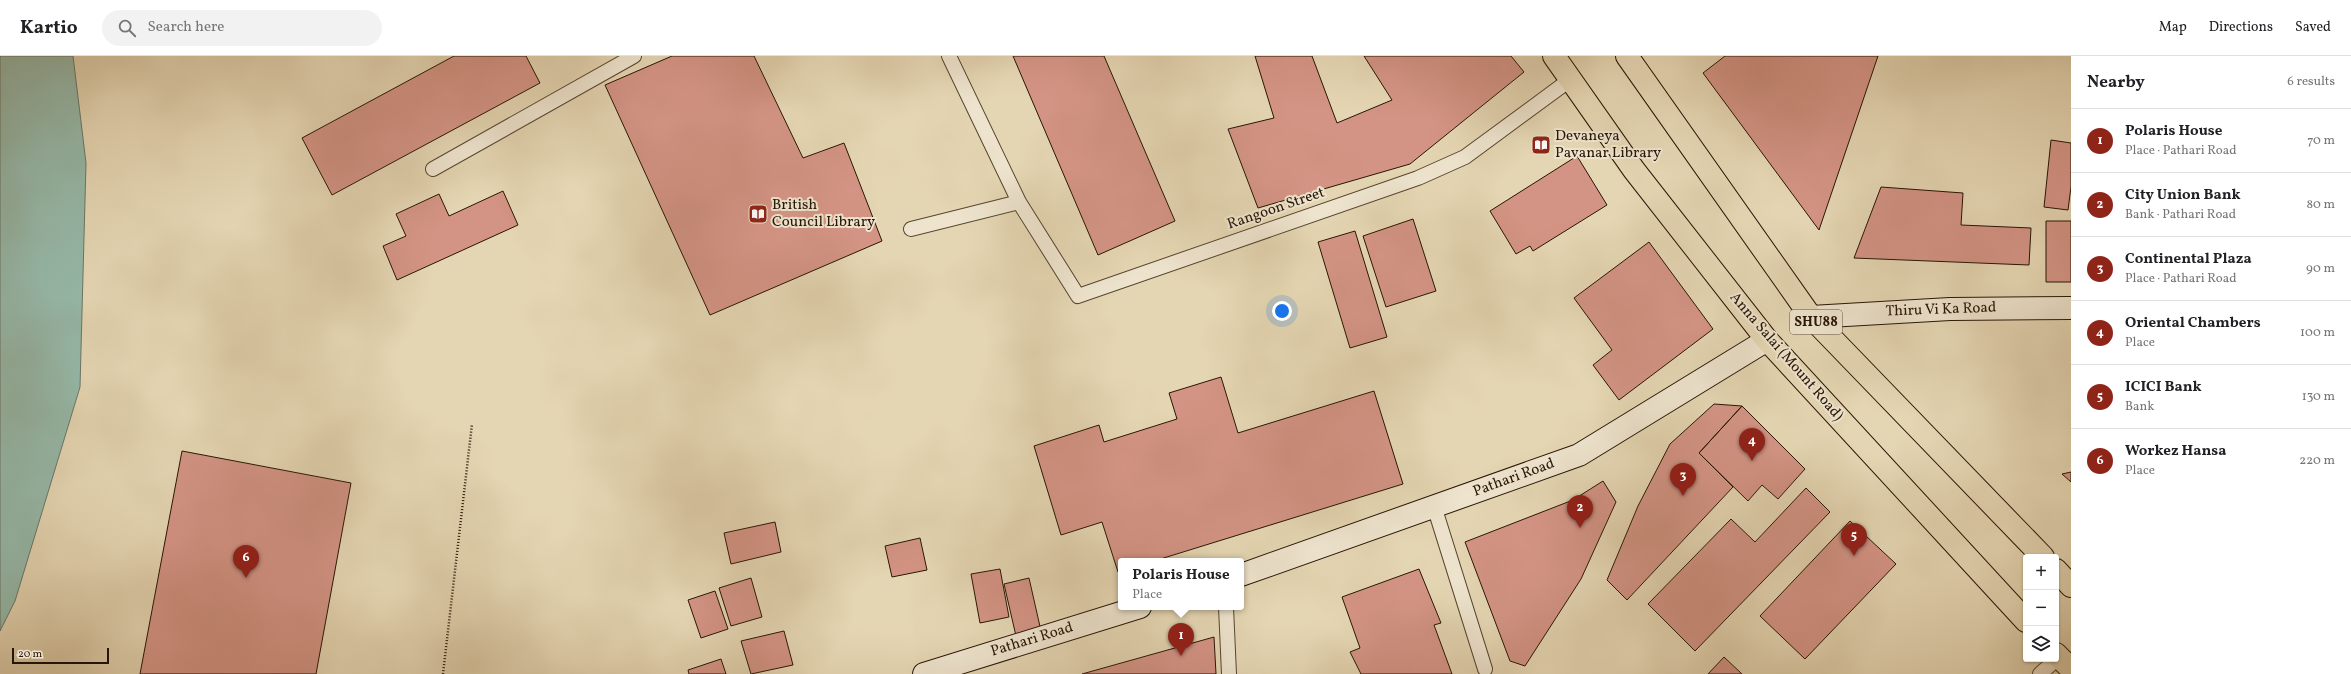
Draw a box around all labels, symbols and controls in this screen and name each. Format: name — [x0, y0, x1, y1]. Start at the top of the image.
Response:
search box — [102, 10, 382, 46]
text: Kartio — [20, 15, 78, 41]
icon: search — [116, 17, 138, 39]
text: Search here — [148, 17, 224, 38]
text: Map — [2159, 18, 2187, 37]
text: Directions — [2209, 18, 2273, 37]
text: Saved — [2295, 18, 2331, 37]
text: Nearby — [2087, 71, 2145, 94]
text: 6 results — [2287, 73, 2335, 91]
text: Polaris House — [2125, 121, 2222, 142]
place label: Devaneya Pavanar Library — [1555, 126, 1661, 164]
text: 1 — [2097, 132, 2103, 150]
text: 70 m — [2307, 132, 2335, 150]
library icon: Devaneya Pavanar Library — [1530, 134, 1552, 156]
text: Place · Pathari Road — [2125, 142, 2237, 160]
street label: Rangoon Street — [1225, 183, 1327, 235]
text: City Union Bank — [2125, 185, 2241, 206]
place label: British Council Library — [772, 195, 875, 233]
text: 2 — [2097, 196, 2103, 214]
text: 80 m — [2306, 196, 2335, 214]
library icon: British Council Library — [747, 203, 769, 225]
text: Bank · Pathari Road — [2125, 206, 2236, 224]
text: Continental Plaza — [2125, 249, 2252, 270]
text: 3 — [2097, 260, 2103, 278]
text: 90 m — [2306, 260, 2335, 278]
text: Place · Pathari Road — [2125, 270, 2237, 288]
street label: Anna Salai (Mount Road) — [1724, 288, 1848, 426]
street label: Thiru Vi Ka Road — [1885, 298, 1997, 322]
your location — [1272, 301, 1292, 321]
road number: SHU88 — [1790, 310, 1842, 334]
text: Oriental Chambers — [2125, 313, 2261, 334]
text: 4 — [2096, 324, 2104, 342]
text: 100 m — [2300, 324, 2335, 342]
text: Place — [2125, 334, 2155, 352]
text: ICICI Bank — [2125, 377, 2202, 398]
text: 5 — [2097, 388, 2103, 406]
text: 130 m — [2302, 388, 2335, 406]
text: Bank — [2125, 398, 2154, 416]
pin: 4 — [1739, 428, 1765, 461]
text: Workez Hansa — [2125, 441, 2226, 462]
text: 6 — [2096, 452, 2104, 470]
text: 220 m — [2299, 452, 2335, 470]
street label: Pathari Road — [1470, 454, 1558, 502]
text: Place — [2125, 462, 2155, 480]
pin: 3 — [1670, 463, 1696, 496]
pin: 2 — [1567, 495, 1593, 528]
pin: 5 — [1841, 523, 1867, 556]
pin: 6 — [233, 545, 259, 578]
map controls — [2023, 554, 2059, 662]
button: + — [2023, 554, 2059, 590]
popup — [1118, 558, 1244, 610]
text: Polaris House — [1132, 565, 1230, 586]
text: Place — [1132, 586, 1162, 604]
button: − — [2023, 590, 2059, 626]
street label: Pathari Road — [988, 617, 1076, 663]
pin: 1 — [1168, 623, 1194, 656]
button: layers — [2023, 626, 2059, 662]
scale bar — [12, 646, 109, 665]
text: 20 m — [18, 647, 42, 662]

